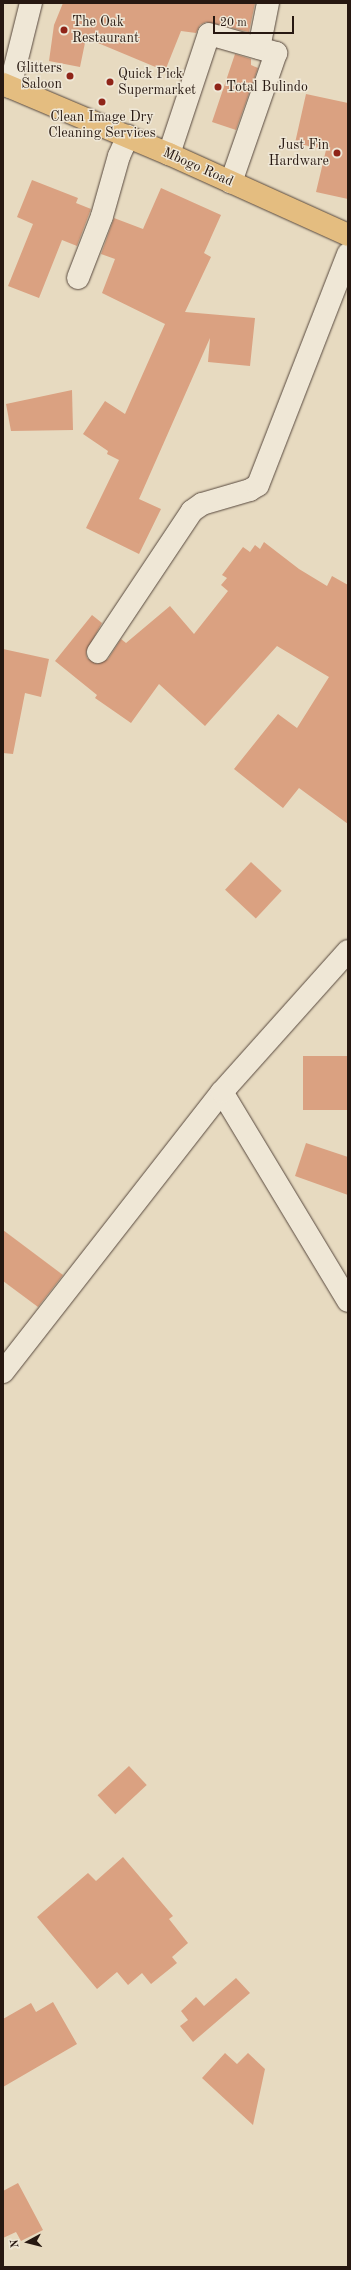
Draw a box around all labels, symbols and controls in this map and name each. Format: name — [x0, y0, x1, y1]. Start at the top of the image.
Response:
scale bar — [215, 8, 296, 34]
place label: The Oak Restaurant — [72, 14, 139, 46]
text: 20 m — [220, 17, 247, 29]
marker: The Oak Restaurant — [59, 25, 69, 35]
place label: Glitters Saloon — [16, 60, 62, 92]
place label: Quick Pick Supermarket — [118, 66, 196, 98]
marker: Glitters Saloon — [65, 71, 75, 81]
marker: Quick Pick Supermarket — [105, 77, 115, 87]
place label: Total Bulindo — [226, 79, 308, 95]
marker: Total Bulindo — [213, 82, 223, 92]
marker: Clean Image Dry Cleaning Services — [97, 97, 107, 107]
place label: Clean Image Dry Cleaning Services — [48, 109, 156, 142]
place label: Just Fin Hardware — [268, 137, 329, 170]
street label: Mbogo Road — [160, 144, 236, 190]
marker: Just Fin Hardware — [332, 148, 342, 158]
north arrow — [8, 2222, 48, 2262]
text: N — [10, 2239, 22, 2248]

